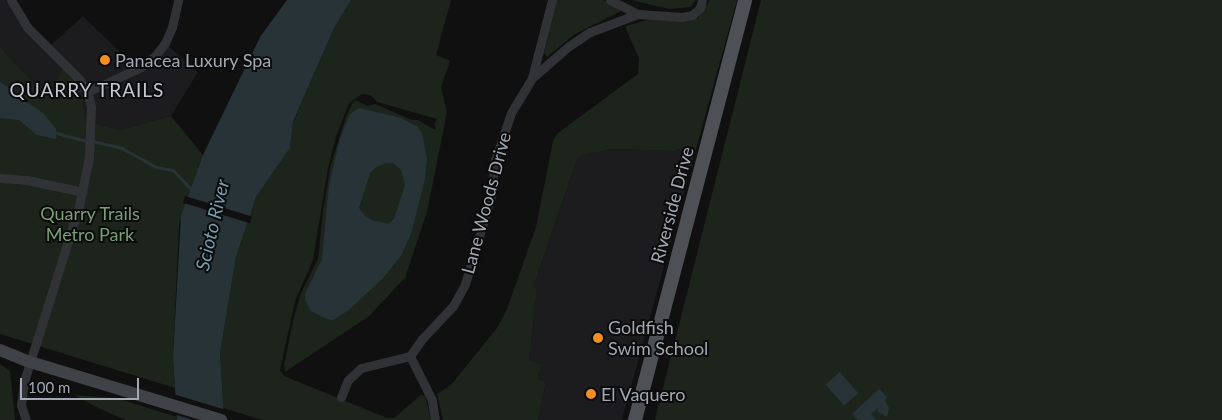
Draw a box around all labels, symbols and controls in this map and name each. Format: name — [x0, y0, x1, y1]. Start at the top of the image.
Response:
place label: Panacea Luxury Spa — [115, 49, 272, 71]
marker: Panacea Luxury Spa — [99, 54, 111, 66]
district label: QUARRY TRAILS — [7, 79, 167, 101]
street label: Lane Woods Drive — [457, 130, 515, 276]
street label: Riverside Drive — [646, 144, 698, 266]
water label: Scioto River — [190, 177, 234, 273]
park label: Quarry Trails Metro Park — [40, 203, 140, 245]
place label: Goldfish Swim School — [608, 317, 708, 359]
marker: Goldfish Swim School — [592, 332, 604, 344]
scale bar — [22, 368, 141, 400]
text: 100 m — [28, 378, 70, 396]
place label: El Vaquero — [601, 383, 686, 405]
marker: El Vaquero — [585, 388, 597, 400]

